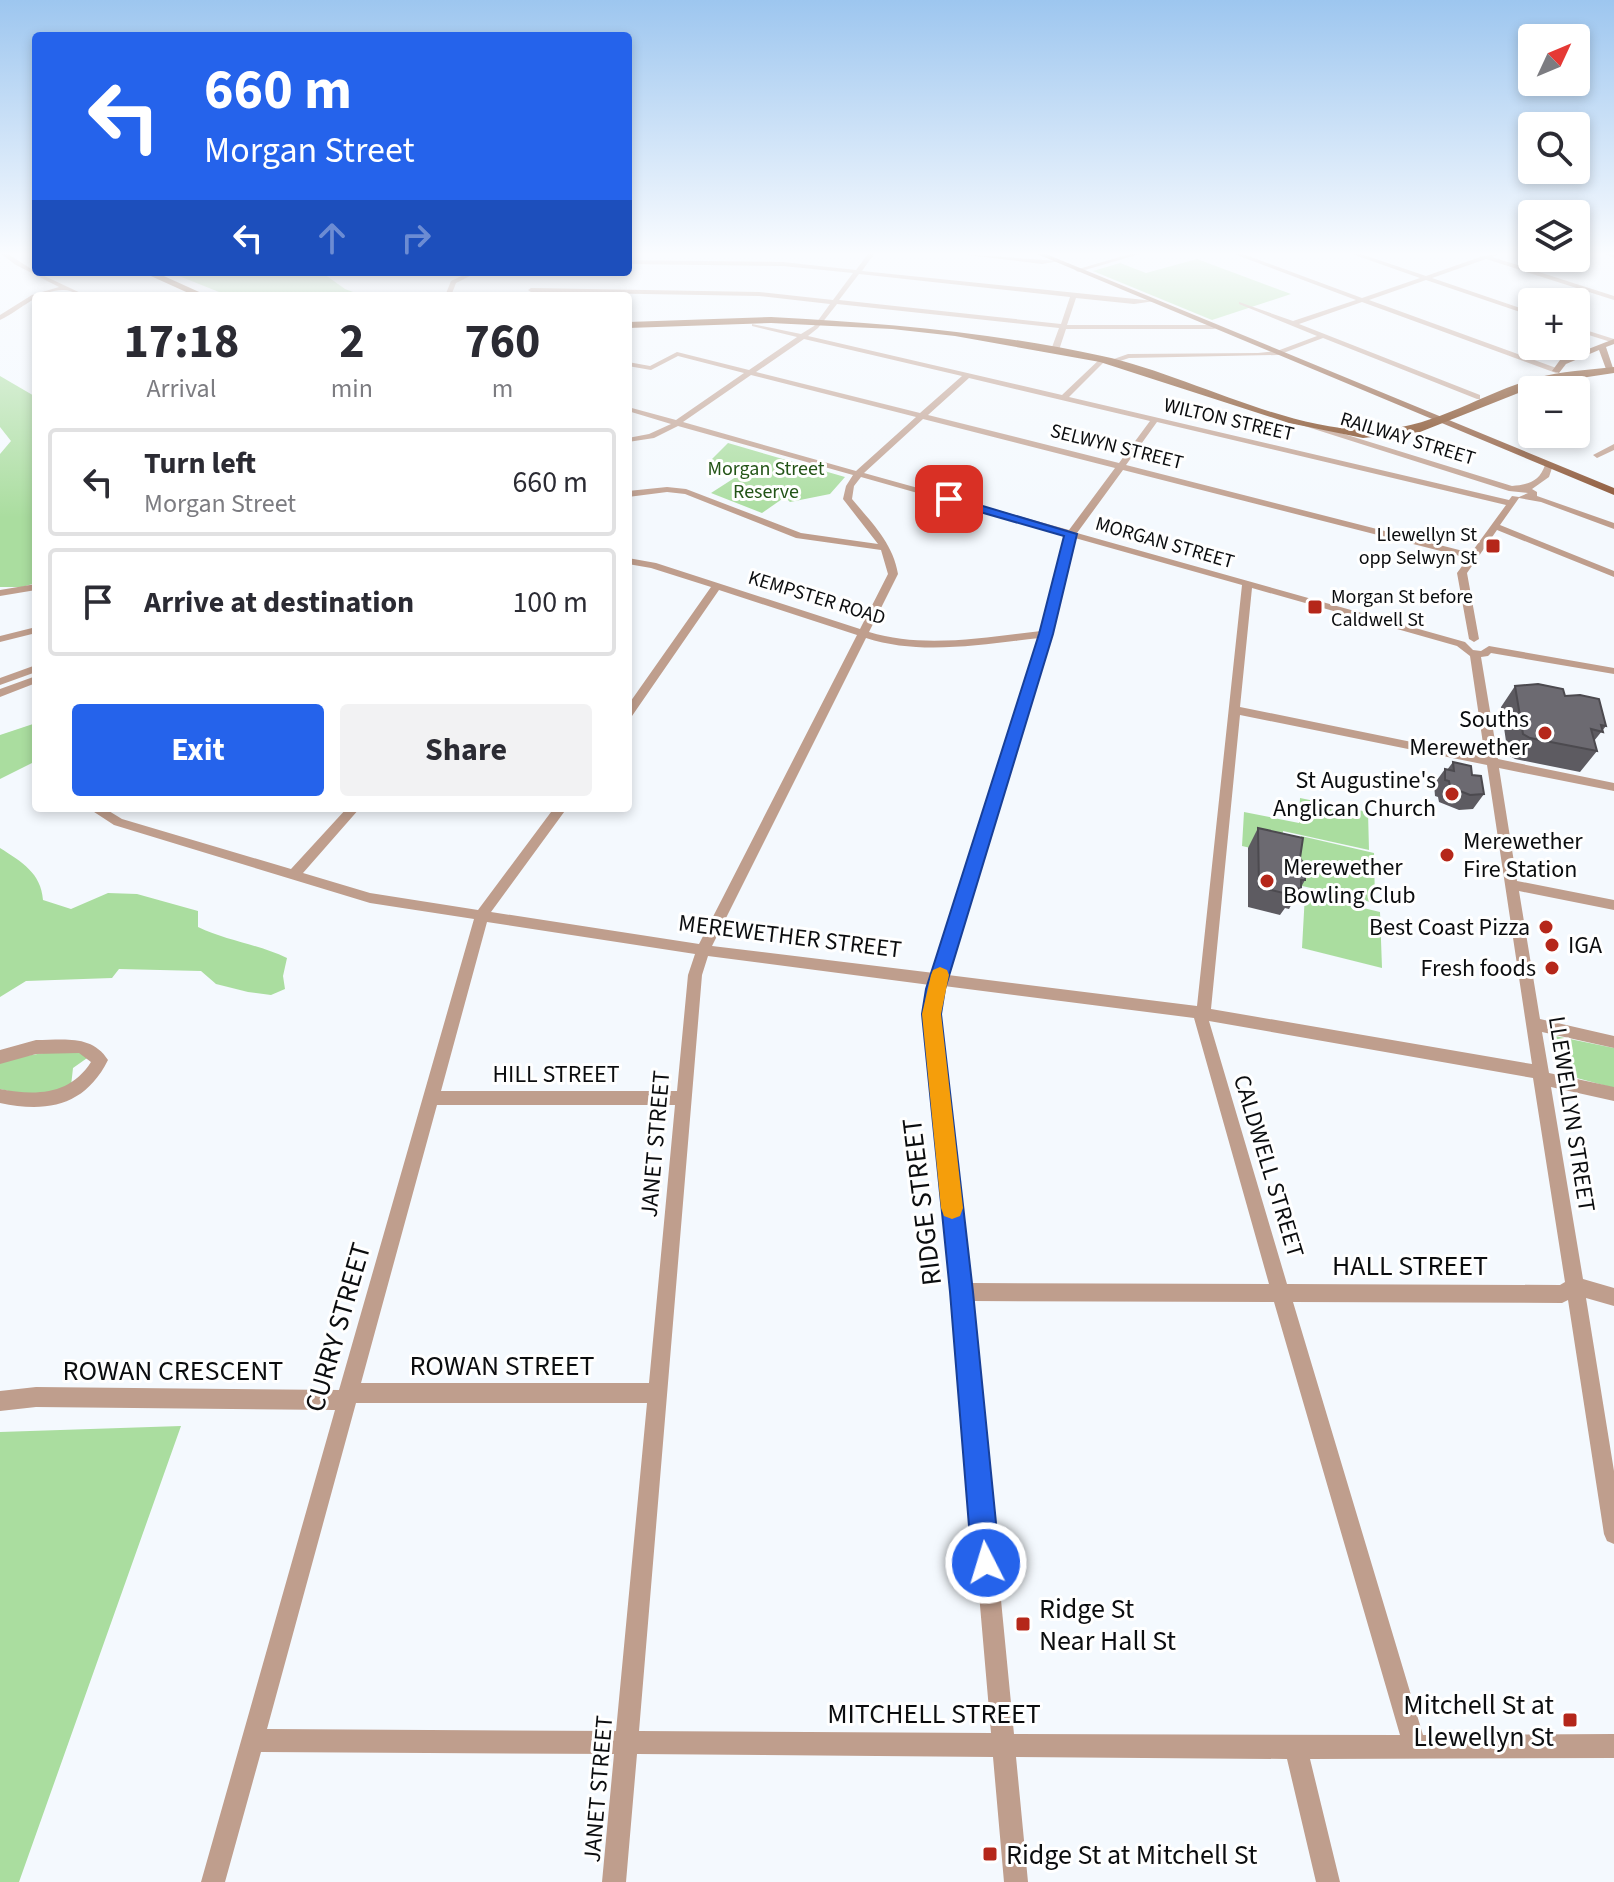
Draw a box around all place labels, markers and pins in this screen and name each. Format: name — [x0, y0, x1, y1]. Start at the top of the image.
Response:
pin — [915, 465, 983, 533]
place label: Llewellyn St opp Selwyn St — [1359, 521, 1477, 572]
marker: Llewellyn St opp Selwyn St — [1484, 537, 1502, 555]
place label: Morgan St before Caldwell St — [1331, 583, 1473, 634]
marker: Morgan St before Caldwell St — [1306, 598, 1324, 616]
place label: Souths Merewether — [1409, 702, 1530, 765]
marker: Souths Merewether — [1536, 724, 1554, 742]
place label: St Augustine's Anglican Church — [1273, 763, 1436, 826]
marker: St Augustine's Anglican Church — [1443, 785, 1461, 803]
place label: Merewether Fire Station — [1463, 824, 1583, 887]
marker: Merewether Fire Station — [1438, 846, 1456, 864]
place label: Merewether Bowling Club — [1283, 850, 1416, 913]
marker: Merewether Bowling Club — [1258, 872, 1276, 890]
place label: Best Coast Pizza — [1369, 910, 1530, 945]
marker: Best Coast Pizza — [1537, 918, 1555, 936]
place label: IGA — [1568, 928, 1602, 963]
marker: IGA — [1543, 936, 1561, 954]
place label: Fresh foods — [1421, 951, 1536, 986]
marker: Fresh foods — [1543, 959, 1561, 977]
place label: Ridge St Near Hall St — [1039, 1589, 1177, 1661]
marker: Ridge St Near Hall St — [1014, 1615, 1032, 1633]
place label: Mitchell St at Llewellyn St — [1403, 1685, 1555, 1757]
marker: Mitchell St at Llewellyn St — [1561, 1711, 1579, 1729]
place label: Ridge St at Mitchell St — [1006, 1835, 1258, 1875]
marker: Ridge St at Mitchell St — [981, 1845, 999, 1863]

